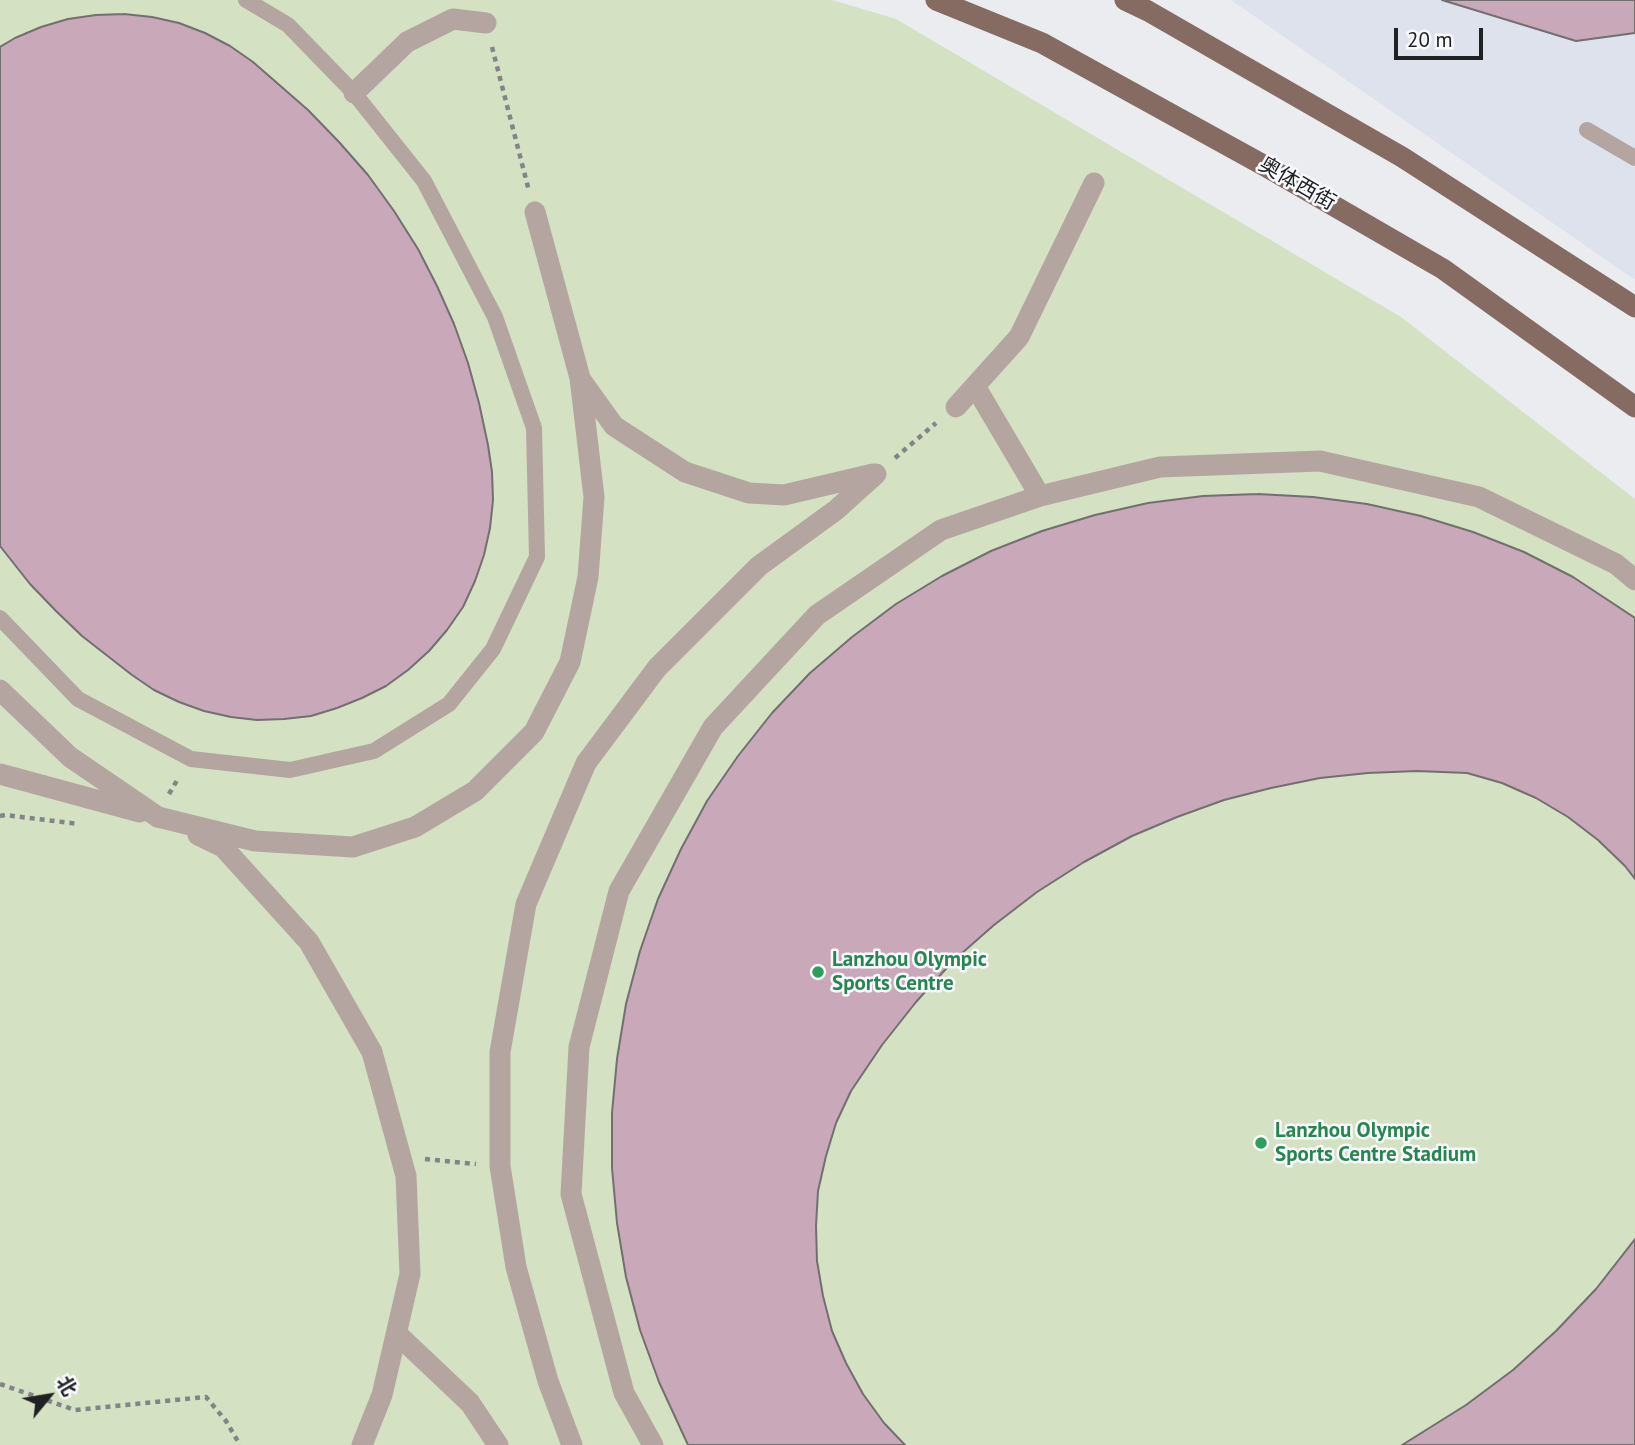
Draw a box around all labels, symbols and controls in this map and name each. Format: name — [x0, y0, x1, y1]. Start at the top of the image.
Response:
scale bar — [1397, 14, 1486, 58]
text: 20 m — [1407, 26, 1453, 53]
street label: 奥体西街 — [1254, 152, 1340, 216]
place label: Lanzhou Olympic Sports Centre — [832, 947, 987, 997]
marker: Lanzhou Olympic Sports Centre — [810, 964, 826, 980]
place label: Lanzhou Olympic Sports Centre Stadium — [1275, 1118, 1476, 1168]
marker: Lanzhou Olympic Sports Centre Stadium — [1253, 1135, 1269, 1151]
north arrow — [14, 1361, 84, 1431]
text: 北 — [52, 1371, 82, 1400]

